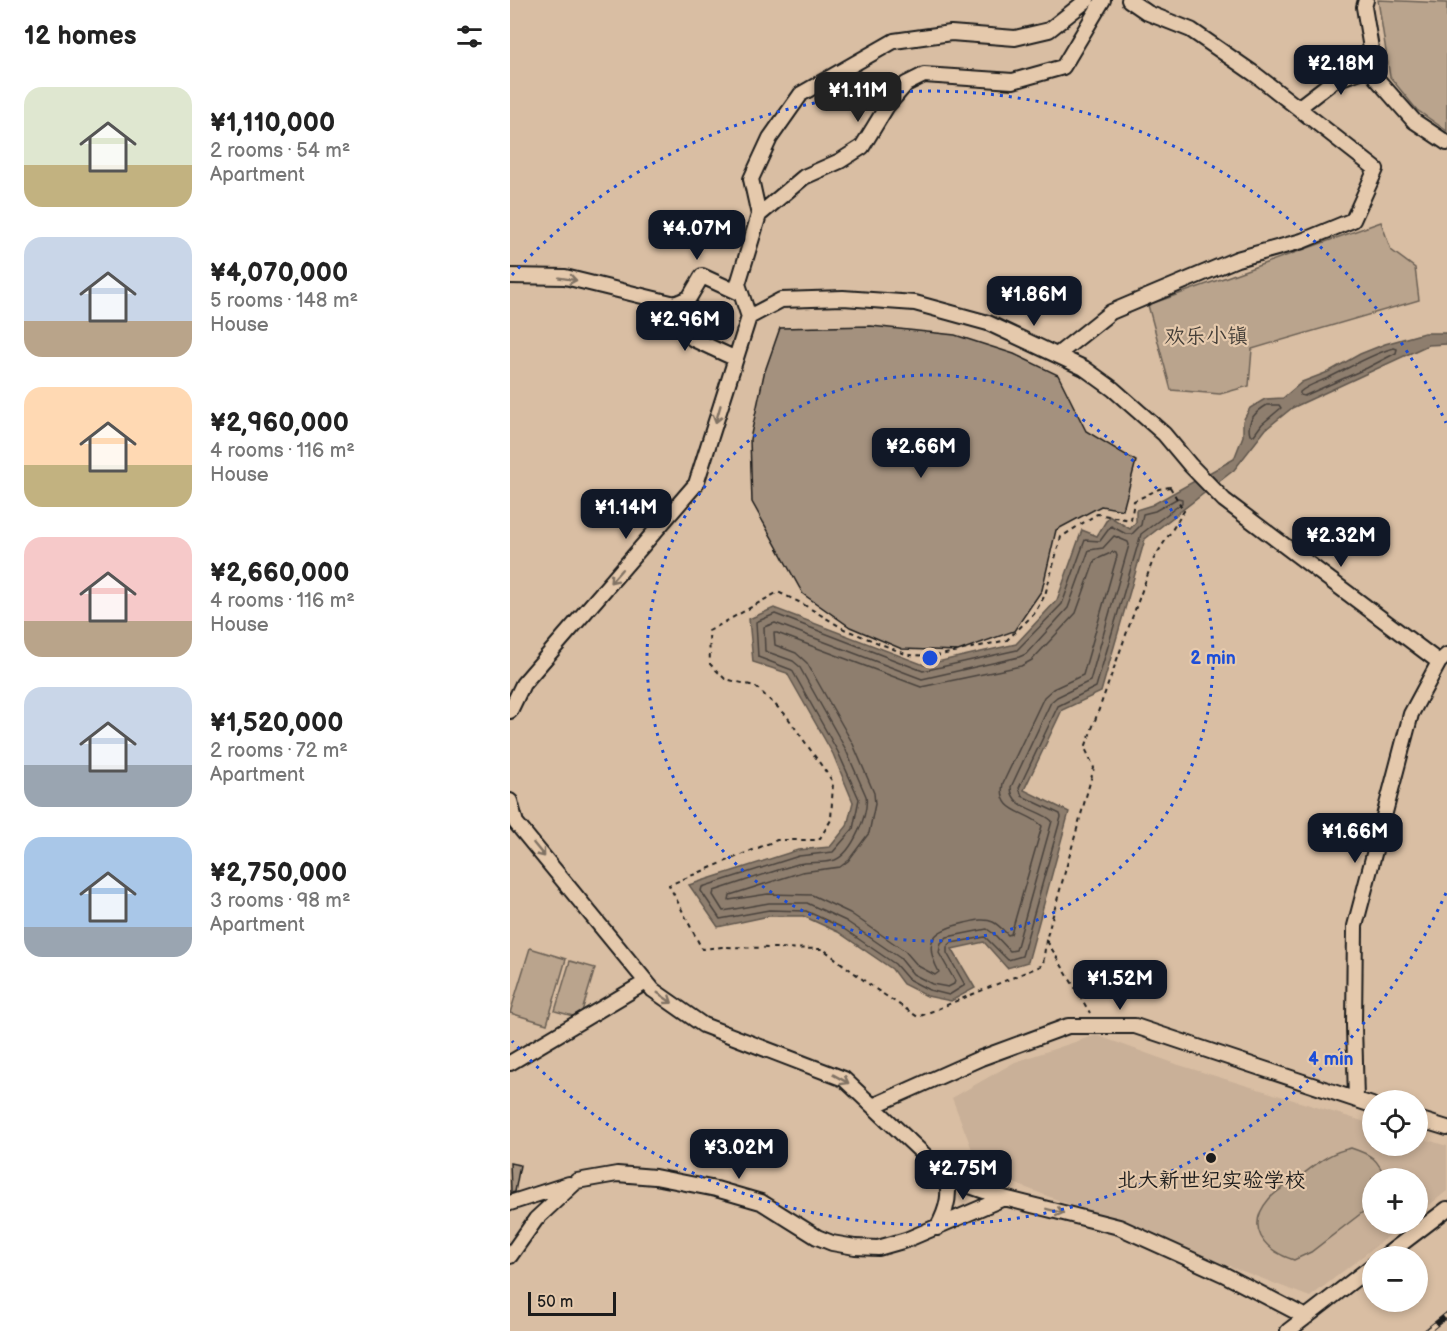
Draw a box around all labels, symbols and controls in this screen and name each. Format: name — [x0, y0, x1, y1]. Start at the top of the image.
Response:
icon: filters — [453, 20, 486, 53]
text: 12 homes — [24, 21, 136, 52]
pin: ¥2.18M — [1292, 45, 1390, 96]
text: ¥2.18M — [1308, 52, 1374, 76]
pin: ¥1.11M — [809, 72, 907, 123]
text: ¥1.11M — [828, 79, 888, 103]
text: ¥1,110,000 — [210, 108, 335, 139]
icon: home — [72, 111, 144, 183]
text: 2 rooms · 54 m² — [210, 139, 350, 163]
text: Apartment — [210, 163, 305, 187]
pin: ¥4.07M — [648, 210, 746, 261]
text: ¥4.07M — [662, 217, 732, 241]
text: ¥4,070,000 — [210, 258, 348, 289]
icon: home — [72, 261, 144, 333]
one-way arrow — [558, 274, 578, 285]
pin: ¥1.86M — [985, 276, 1083, 327]
text: ¥1.86M — [1001, 283, 1067, 307]
text: 5 rooms · 148 m² — [210, 289, 358, 313]
pin: ¥2.96M — [636, 301, 734, 352]
text: ¥2.96M — [650, 308, 720, 332]
text: House — [210, 313, 269, 337]
park label: 欢乐小镇 — [1164, 324, 1248, 349]
one-way arrow — [712, 404, 723, 423]
text: ¥2,960,000 — [210, 408, 349, 439]
icon: home — [72, 411, 144, 483]
pin: ¥2.66M — [872, 428, 970, 479]
text: ¥2.66M — [886, 435, 956, 459]
text: 4 rooms · 116 m² — [210, 439, 355, 463]
text: House — [210, 463, 269, 487]
pin: ¥1.14M — [577, 489, 675, 540]
text: ¥1.14M — [595, 496, 657, 520]
pin: ¥2.32M — [1292, 517, 1390, 568]
text: ¥2.32M — [1306, 524, 1376, 548]
text: ¥2,660,000 — [210, 558, 349, 589]
icon: home — [72, 561, 144, 633]
one-way arrow — [609, 568, 623, 583]
text: 4 rooms · 116 m² — [210, 589, 355, 613]
text: House — [210, 613, 269, 637]
centre of rings — [920, 648, 940, 668]
text: 2 min — [1190, 648, 1236, 669]
text: ¥1,520,000 — [210, 708, 343, 739]
icon: home — [72, 711, 144, 783]
text: 2 rooms · 72 m² — [210, 739, 348, 763]
text: Apartment — [210, 763, 305, 787]
pin: ¥1.66M — [1306, 813, 1404, 864]
text: ¥1.66M — [1322, 820, 1388, 844]
one-way arrow — [532, 842, 545, 858]
text: ¥2,750,000 — [210, 858, 347, 889]
icon: home — [72, 861, 144, 933]
text: 3 rooms · 98 m² — [210, 889, 351, 913]
text: Apartment — [210, 913, 305, 937]
pin: ¥1.52M — [1071, 960, 1169, 1011]
text: ¥1.52M — [1087, 967, 1153, 991]
one-way arrow — [656, 992, 672, 1004]
text: 4 min — [1308, 1049, 1354, 1070]
one-way arrow — [832, 1073, 849, 1085]
map controls — [1362, 1090, 1428, 1312]
button: locate — [1362, 1090, 1428, 1156]
pin: ¥3.02M — [690, 1129, 788, 1180]
text: ¥3.02M — [704, 1136, 774, 1160]
pin: ¥2.75M — [914, 1150, 1012, 1201]
marker: 北大新世纪实验学校 — [1204, 1151, 1218, 1165]
text: ¥2.75M — [929, 1157, 997, 1181]
place label: 北大新世纪实验学校 — [1117, 1168, 1306, 1193]
button: + — [1362, 1168, 1428, 1234]
one-way arrow — [1046, 1206, 1065, 1218]
button: − — [1362, 1246, 1428, 1312]
scale bar — [528, 1289, 616, 1316]
text: 50 m — [537, 1293, 573, 1312]

